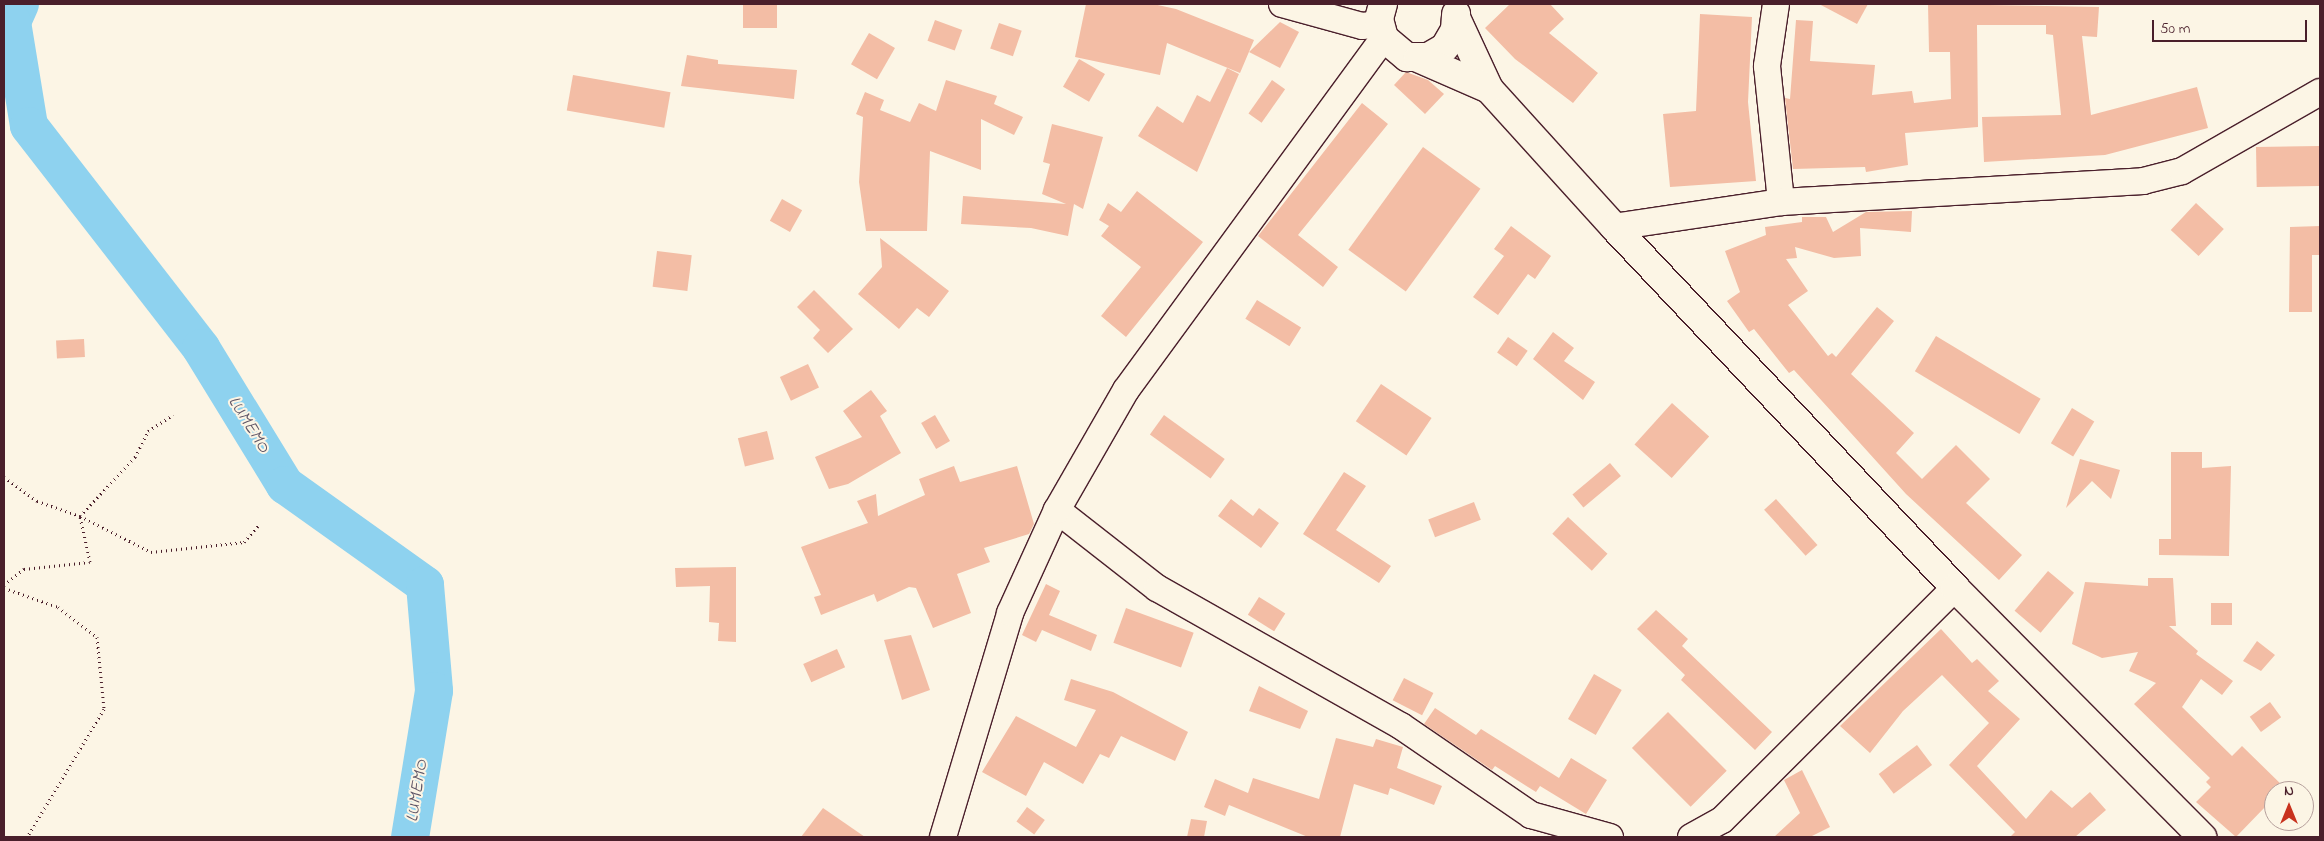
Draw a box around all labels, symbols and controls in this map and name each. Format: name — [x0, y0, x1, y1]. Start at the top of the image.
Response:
scale bar — [2154, 10, 2309, 42]
text: 50 m — [2160, 18, 2190, 40]
water label: LUMEMO — [222, 393, 274, 457]
water label: LUMEMO — [402, 758, 434, 824]
north arrow — [2264, 781, 2314, 831]
text: N — [2284, 781, 2294, 802]

